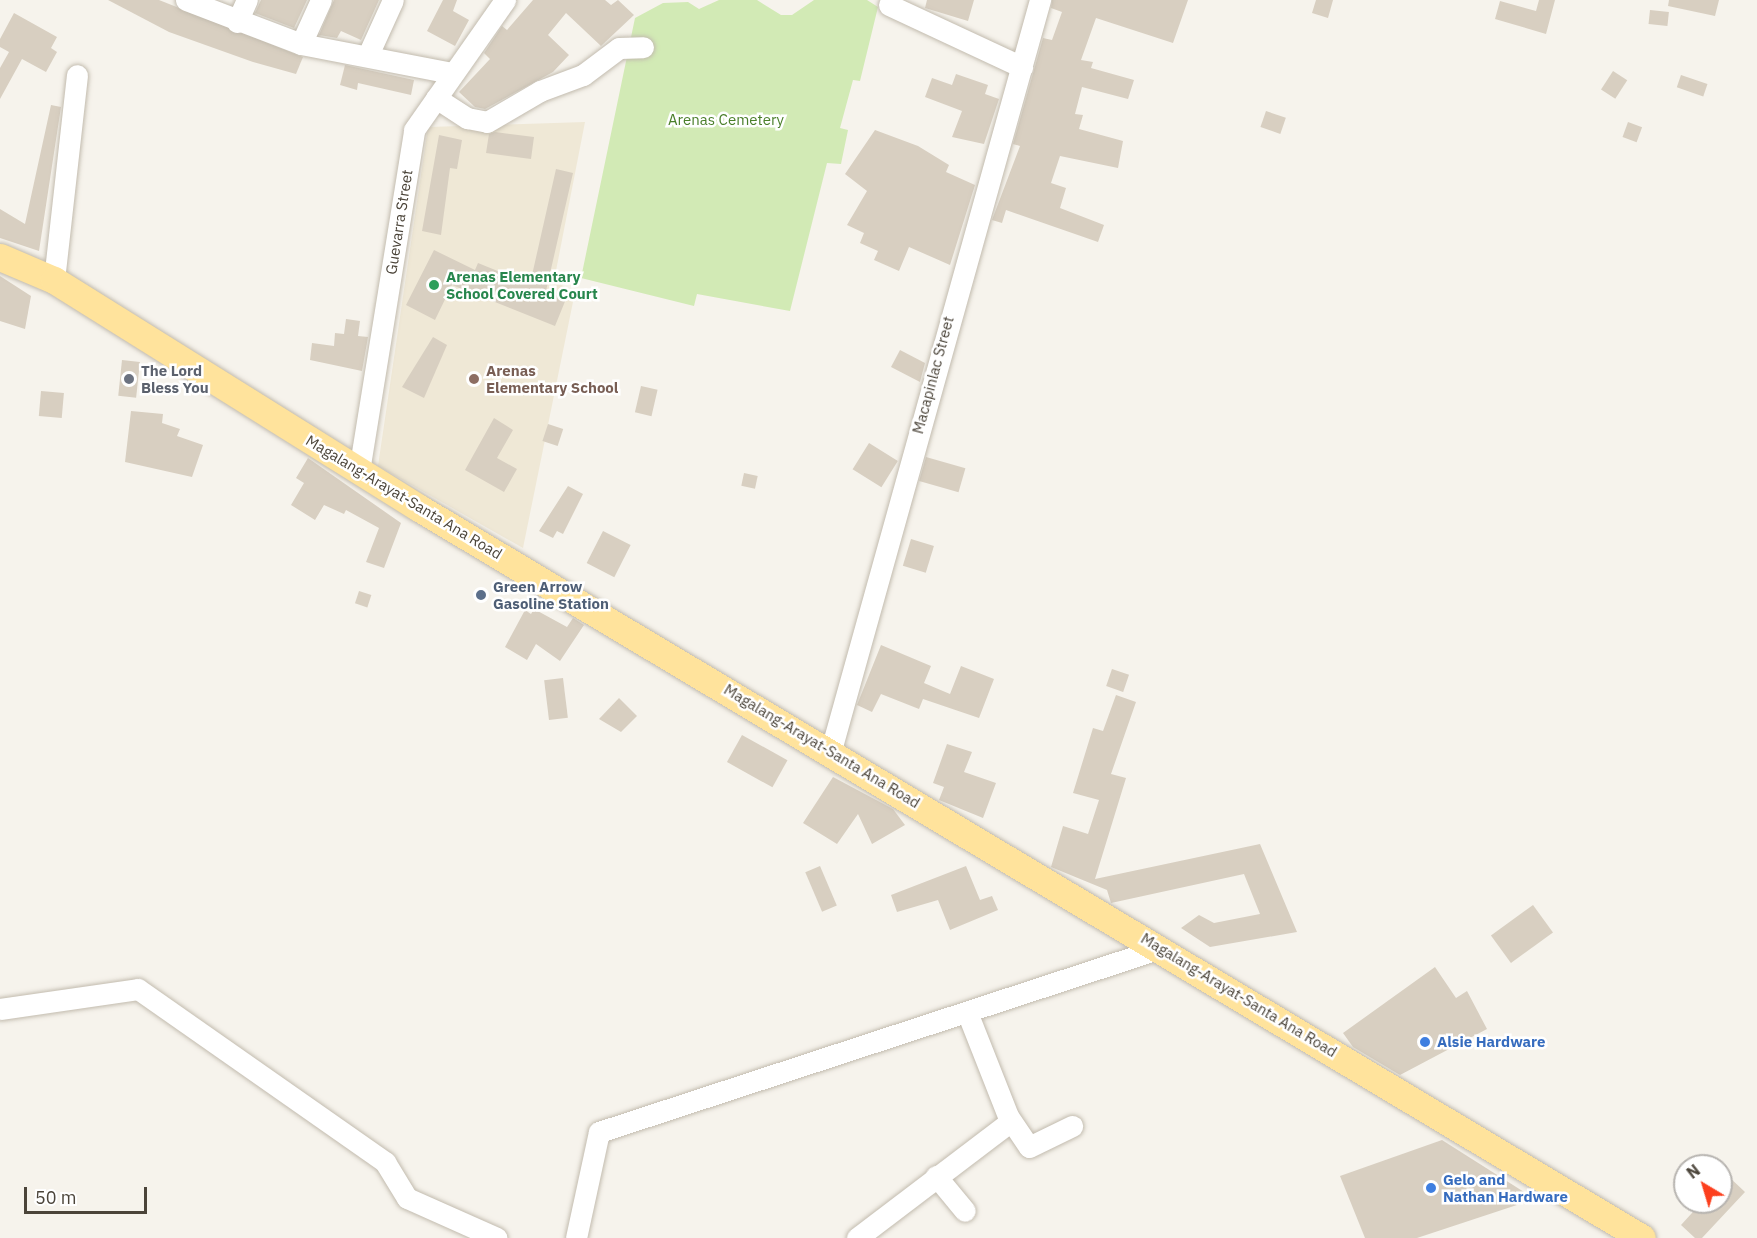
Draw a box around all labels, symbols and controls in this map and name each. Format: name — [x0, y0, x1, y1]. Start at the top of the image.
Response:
park label: Arenas Cemetery — [668, 111, 784, 129]
street label: Guevarra Street — [382, 168, 416, 276]
place label: Arenas Elementary School Covered Court — [446, 267, 598, 302]
marker: Arenas Elementary School Covered Court — [427, 278, 441, 292]
street label: Macapinlac Street — [909, 314, 957, 436]
place label: The Lord Bless You — [141, 361, 209, 396]
place label: Arenas Elementary School — [486, 361, 618, 396]
marker: The Lord Bless You — [122, 372, 136, 386]
marker: Arenas Elementary School — [467, 372, 481, 386]
street label: Magalang-Arayat-Santa Ana Road — [303, 431, 505, 563]
place label: Green Arrow Gasoline Station — [493, 577, 609, 612]
marker: Green Arrow Gasoline Station — [474, 588, 488, 602]
street label: Magalang-Arayat-Santa Ana Road — [721, 680, 923, 812]
street label: Magalang-Arayat-Santa Ana Road — [1138, 929, 1340, 1061]
place label: Alsie Hardware — [1437, 1033, 1546, 1051]
marker: Alsie Hardware — [1418, 1035, 1432, 1049]
north arrow — [1673, 1154, 1733, 1214]
text: N — [1682, 1160, 1704, 1183]
place label: Gelo and Nathan Hardware — [1443, 1170, 1568, 1205]
scale bar — [27, 1175, 150, 1213]
marker: Gelo and Nathan Hardware — [1424, 1181, 1438, 1195]
text: 50 m — [35, 1186, 77, 1209]

